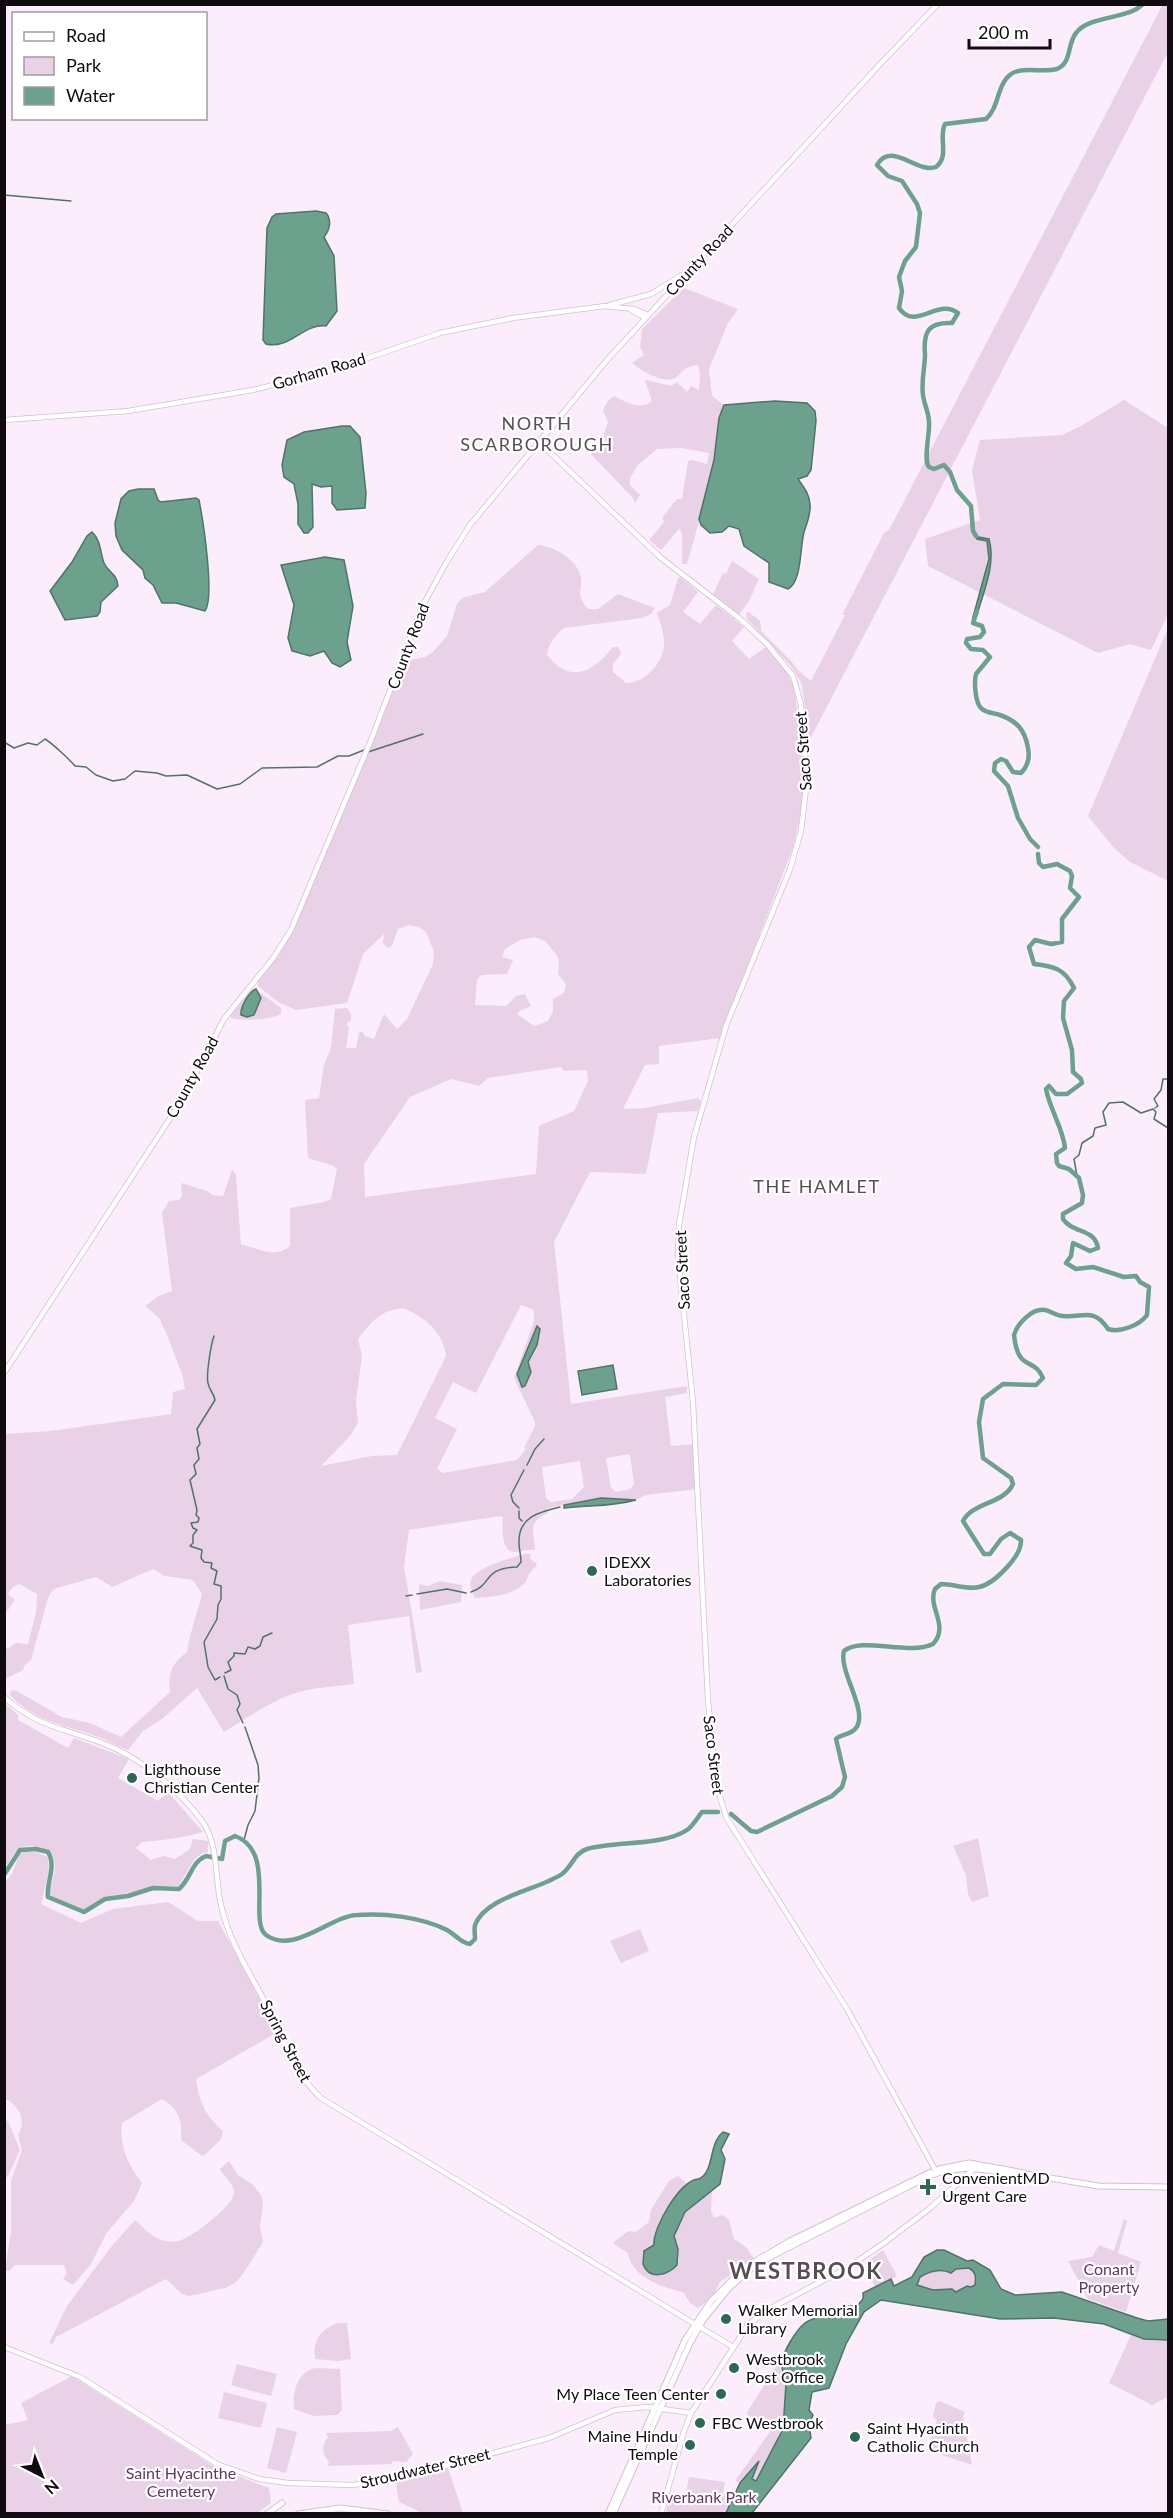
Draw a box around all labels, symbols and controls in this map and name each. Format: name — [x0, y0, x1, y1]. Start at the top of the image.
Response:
legend — [12, 12, 207, 120]
scale bar — [969, 12, 1050, 50]
text: 200 m — [978, 21, 1029, 43]
text: Road — [66, 24, 106, 46]
text: Park — [66, 54, 102, 76]
text: Water — [66, 84, 115, 106]
street label: County Road — [661, 220, 736, 299]
street label: Gorham Road — [270, 348, 368, 393]
district label: NORTH SCARBOROUGH — [460, 412, 614, 455]
street label: County Road — [382, 600, 433, 691]
street label: Saco Street — [790, 711, 815, 791]
street label: County Road — [161, 1033, 222, 1121]
district label: THE HAMLET — [753, 1175, 881, 1197]
street label: Saco Street — [670, 1230, 693, 1310]
place label: IDEXX Laboratories — [604, 1552, 692, 1589]
marker: IDEXX Laboratories — [585, 1564, 599, 1578]
street label: Saco Street — [700, 1714, 729, 1796]
place label: Lighthouse Christian Center — [144, 1759, 259, 1796]
marker: Lighthouse Christian Center — [125, 1771, 139, 1785]
street label: Spring Street — [257, 1996, 316, 2085]
place label: ConvenientMD Urgent Care — [942, 2168, 1050, 2205]
marker: ConvenientMD Urgent Care — [919, 2178, 937, 2196]
district label: WESTBROOK — [729, 2257, 883, 2284]
park label: Conant Property — [1078, 2259, 1140, 2296]
place label: Walker Memorial Library — [738, 2300, 858, 2337]
marker: Walker Memorial Library — [719, 2312, 733, 2326]
place label: Westbrook Post Office — [746, 2349, 824, 2386]
marker: Westbrook Post Office — [727, 2361, 741, 2375]
place label: My Place Teen Center — [556, 2384, 709, 2403]
marker: My Place Teen Center — [714, 2387, 728, 2401]
place label: FBC Westbrook — [712, 2413, 824, 2432]
marker: FBC Westbrook — [693, 2416, 707, 2430]
place label: Saint Hyacinth Catholic Church — [867, 2418, 979, 2455]
place label: Maine Hindu Temple — [587, 2426, 678, 2463]
marker: Saint Hyacinth Catholic Church — [848, 2430, 862, 2444]
marker: Maine Hindu Temple — [683, 2438, 697, 2452]
street label: Stroudwater Street — [358, 2443, 492, 2492]
north arrow — [12, 2446, 72, 2506]
park label: Saint Hyacinthe Cemetery — [126, 2463, 236, 2500]
text: N — [41, 2476, 63, 2499]
park label: Riverbank Park — [651, 2487, 758, 2506]

